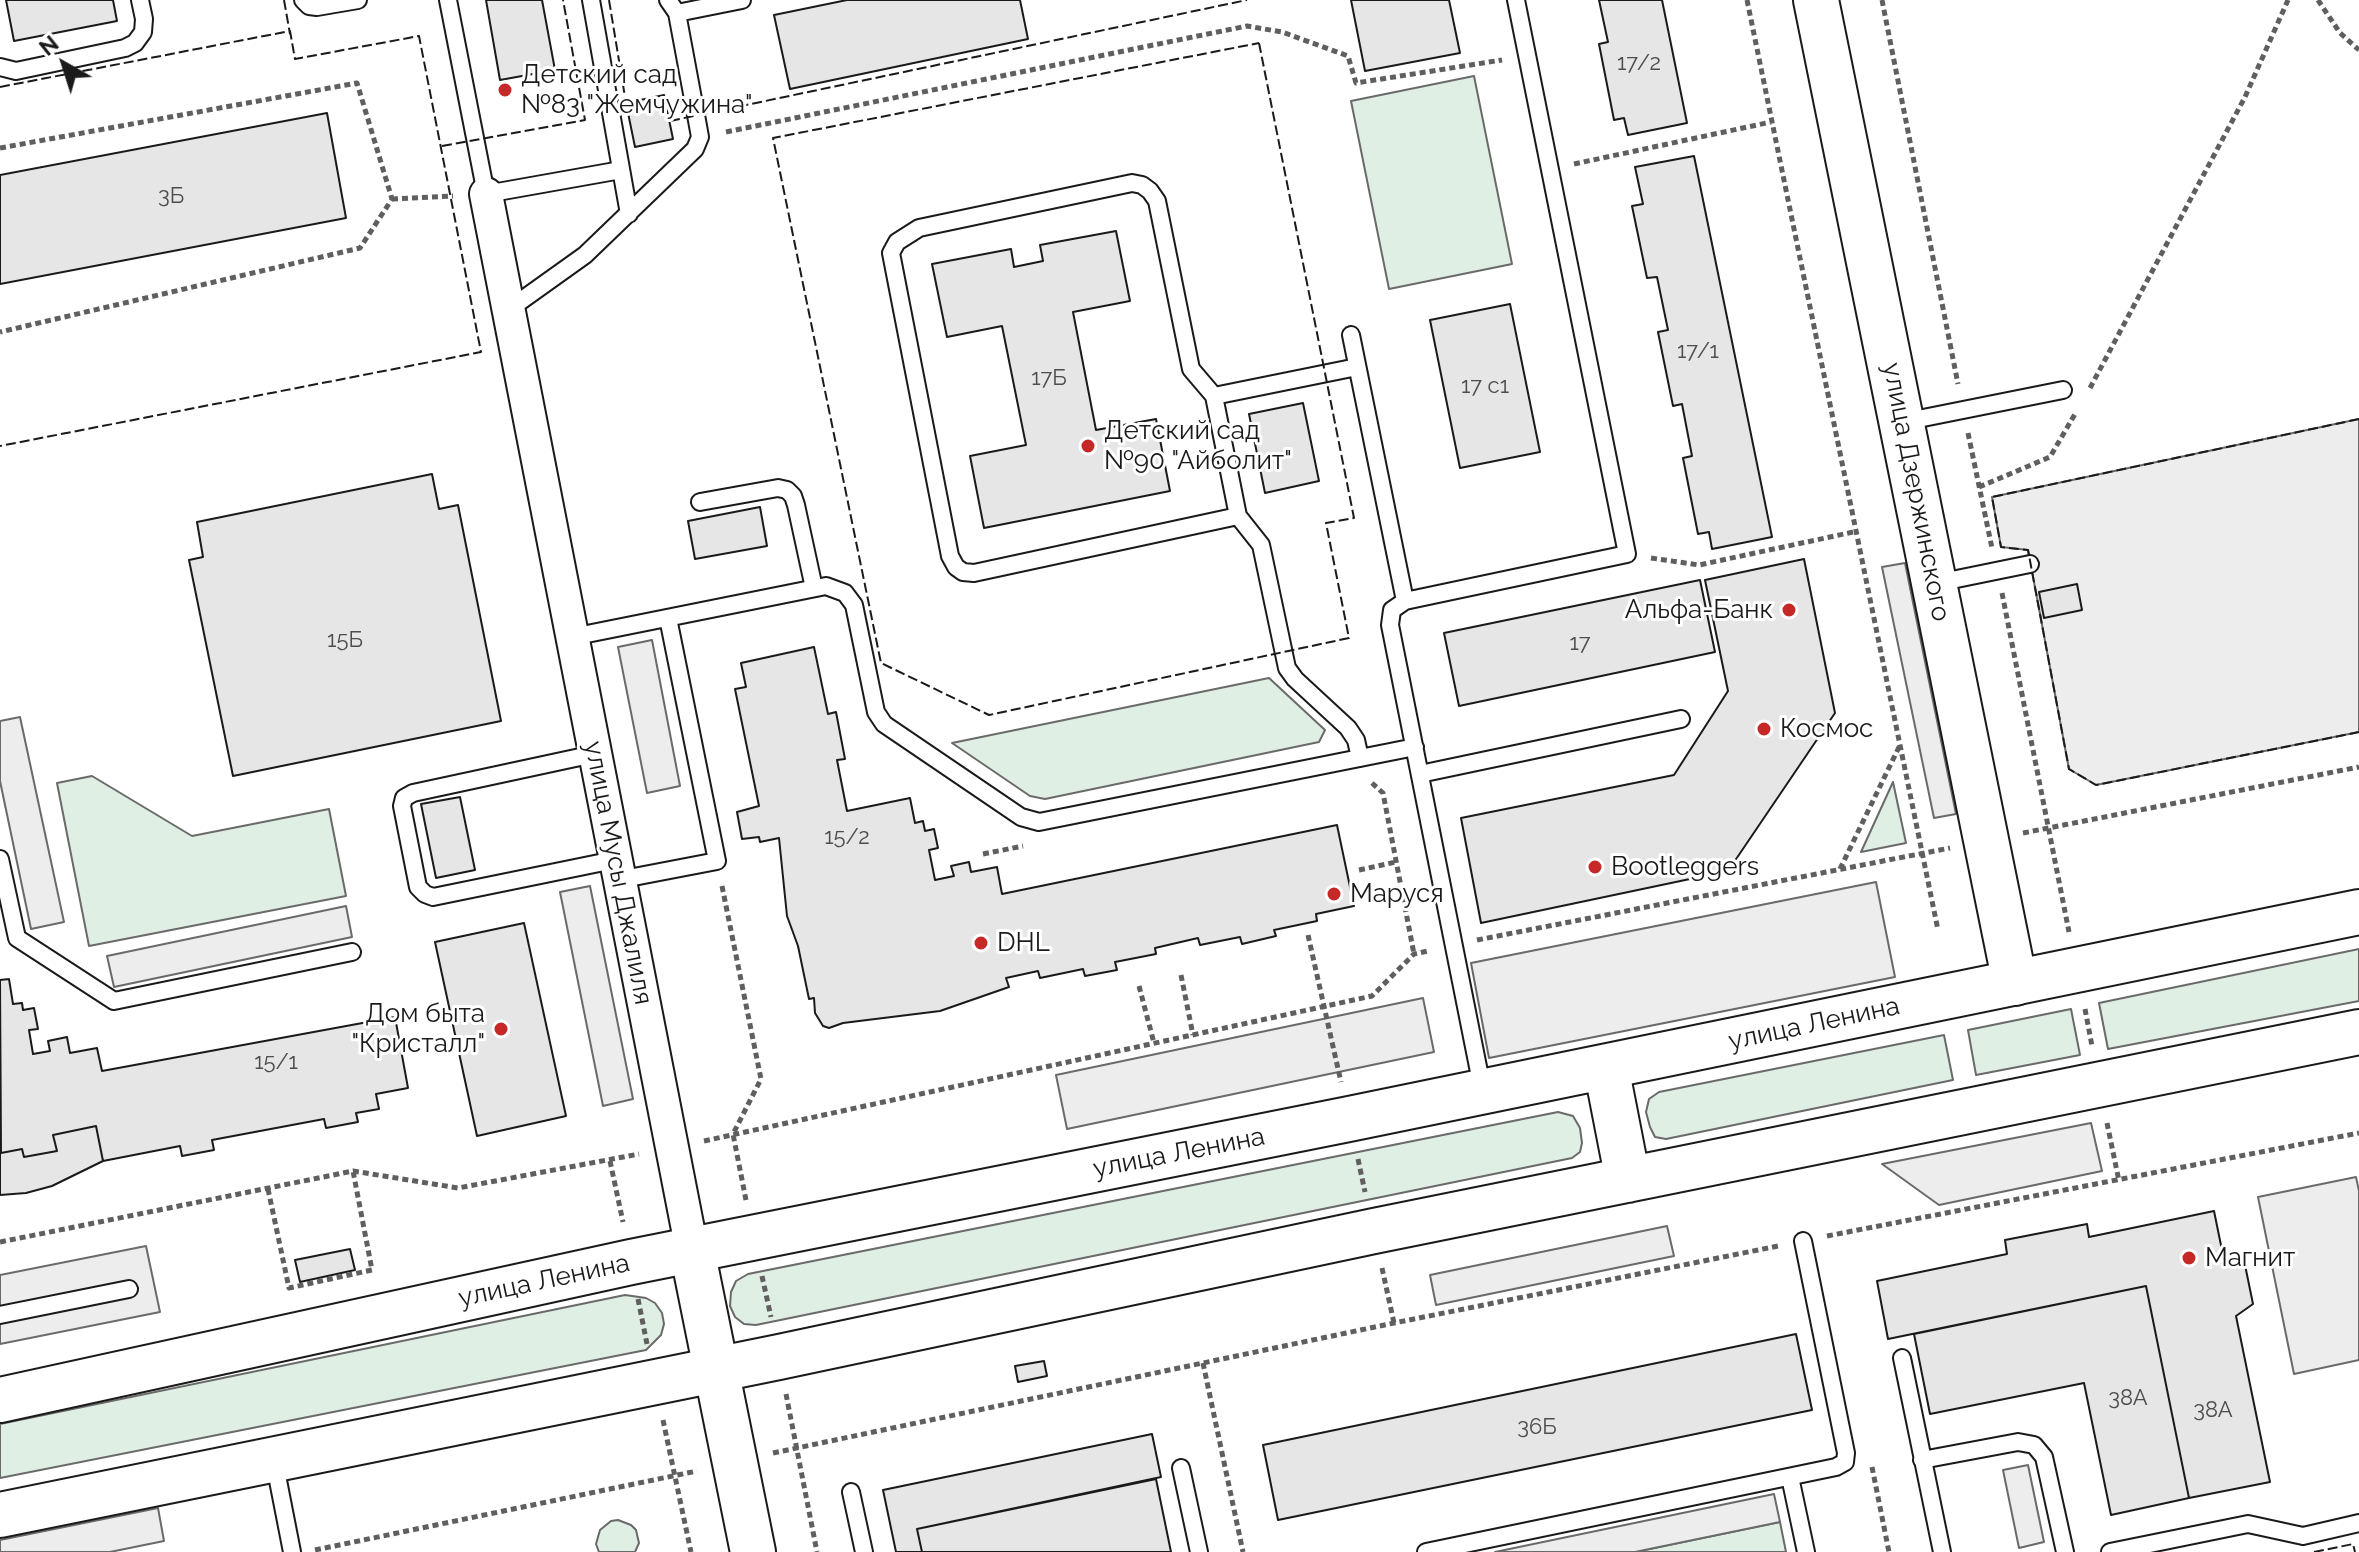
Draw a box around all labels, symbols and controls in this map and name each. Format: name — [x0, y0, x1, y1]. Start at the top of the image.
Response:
north arrow — [24, 24, 104, 104]
text: N — [34, 30, 64, 61]
house number: 17/2 — [1617, 50, 1661, 76]
place label: Детский сад №83 "Жемчужина" — [521, 59, 752, 120]
marker: Детский сад №83 "Жемчужина" — [496, 81, 514, 99]
house number: 3Б — [158, 183, 184, 209]
house number: 17/1 — [1677, 338, 1719, 364]
street label: улица Дзержинского — [1876, 360, 1956, 624]
house number: 17Б — [1031, 365, 1067, 391]
house number: 17 с1 — [1461, 373, 1509, 399]
place label: Детский сад №90 "Айболит" — [1104, 415, 1292, 476]
marker: Детский сад №90 "Айболит" — [1079, 437, 1097, 455]
place label: Альфа-Банк — [1625, 594, 1773, 626]
marker: Альфа-Банк — [1780, 601, 1798, 619]
house number: 15Б — [327, 627, 363, 653]
house number: 17 — [1569, 630, 1591, 656]
place label: Космос — [1780, 713, 1873, 745]
marker: Космос — [1755, 720, 1773, 738]
street label: улица Мусы Джалиля — [577, 739, 659, 1007]
house number: 15/2 — [824, 824, 870, 850]
place label: Bootleggers — [1611, 851, 1759, 883]
marker: Bootleggers — [1586, 858, 1604, 876]
place label: Маруся — [1350, 878, 1444, 910]
marker: Маруся — [1325, 885, 1343, 903]
place label: DHL — [997, 927, 1050, 959]
marker: DHL — [972, 934, 990, 952]
street label: улица Ленина — [1726, 991, 1902, 1057]
place label: Дом быта "Кристалл" — [351, 998, 485, 1060]
marker: Дом быта "Кристалл" — [492, 1020, 510, 1038]
house number: 15/1 — [254, 1049, 298, 1075]
street label: улица Ленина — [1090, 1121, 1268, 1185]
place label: Магнит — [2205, 1242, 2295, 1274]
street label: улица Ленина — [456, 1248, 632, 1314]
marker: Магнит — [2180, 1249, 2198, 1267]
house number: 38А — [2108, 1385, 2148, 1411]
house number: 38А — [2193, 1397, 2233, 1423]
house number: 36Б — [1517, 1414, 1557, 1440]

